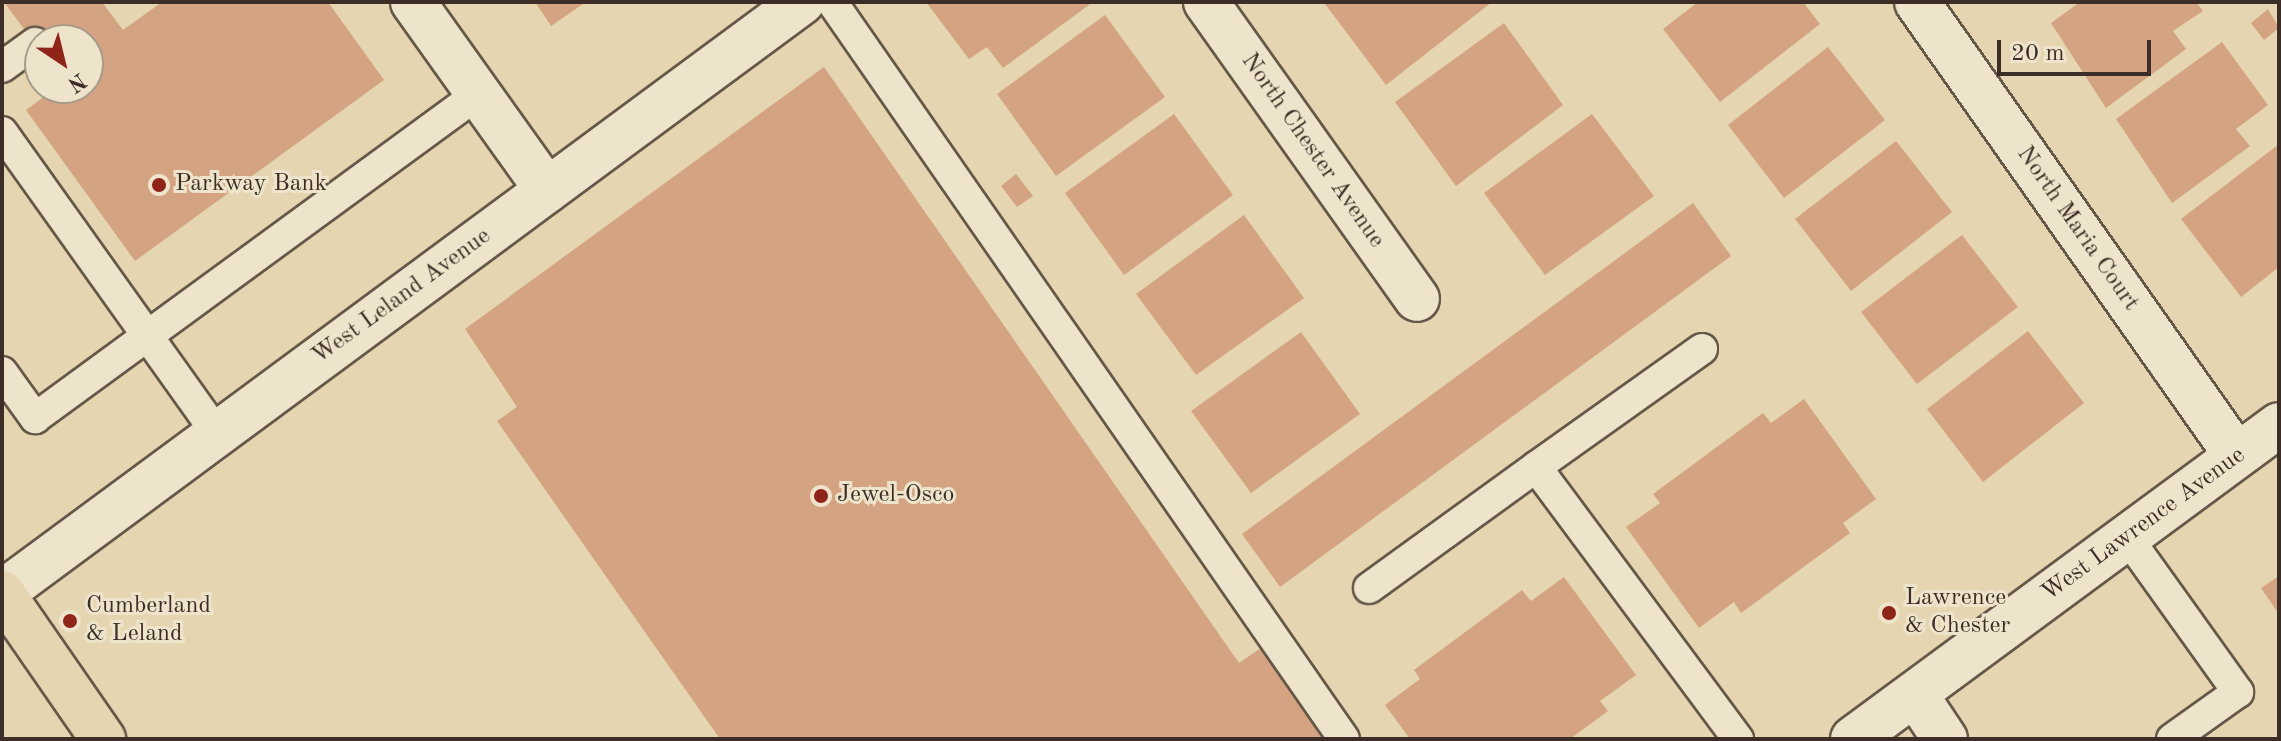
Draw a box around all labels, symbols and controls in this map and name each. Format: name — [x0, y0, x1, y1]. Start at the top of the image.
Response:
north arrow — [24, 24, 104, 104]
scale bar — [2001, 24, 2155, 74]
text: 20 m — [2011, 42, 2065, 66]
street label: North Chester Avenue — [1234, 48, 1390, 254]
text: N — [63, 68, 90, 96]
street label: North Maria Court — [2009, 141, 2145, 317]
place label: Parkway Bank — [175, 171, 327, 199]
marker: Parkway Bank — [150, 176, 168, 194]
street label: West Leland Avenue — [307, 223, 497, 371]
street label: West Lawrence Avenue — [2037, 442, 2251, 608]
place label: Jewel-Osco — [837, 482, 954, 510]
marker: Jewel-Osco — [812, 487, 830, 505]
place label: Lawrence & Chester — [1905, 585, 2010, 641]
place label: Cumberland & Leland — [86, 593, 211, 649]
marker: Lawrence & Chester — [1880, 604, 1898, 622]
marker: Cumberland & Leland — [61, 612, 79, 630]

